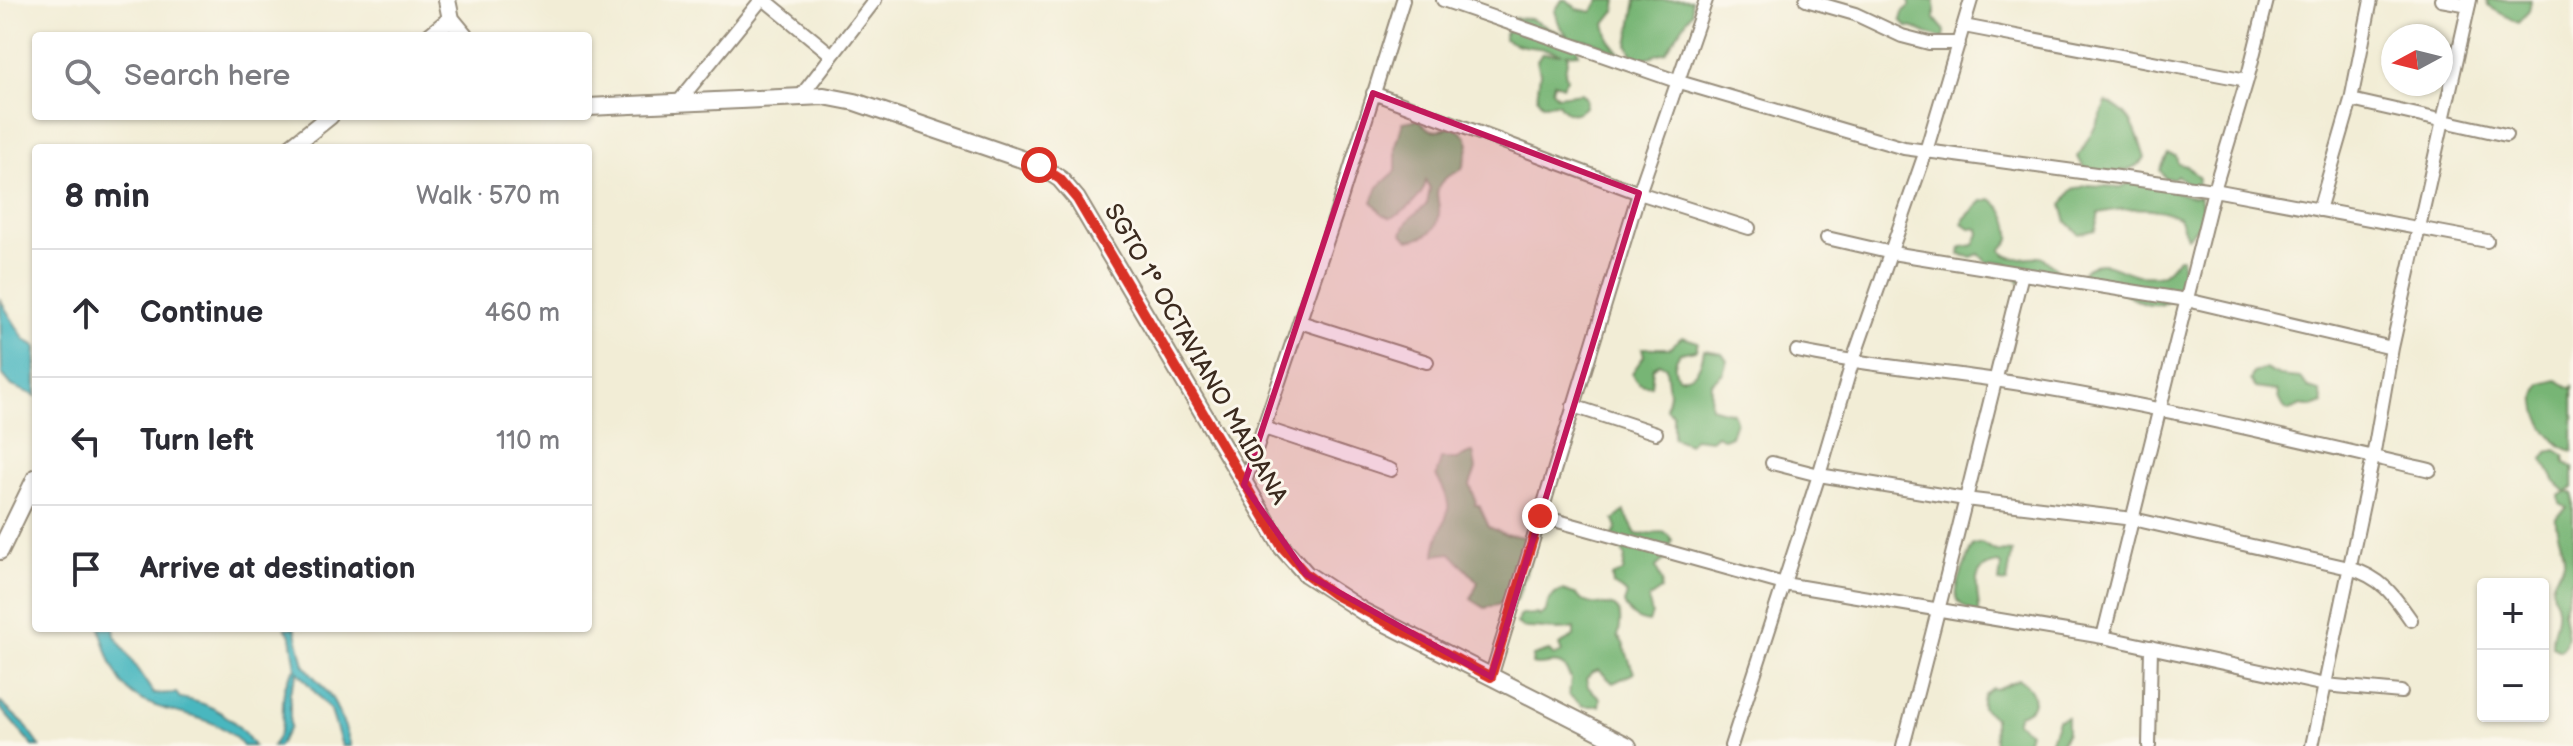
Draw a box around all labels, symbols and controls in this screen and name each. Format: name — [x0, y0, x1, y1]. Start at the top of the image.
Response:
north arrow — [2381, 24, 2453, 96]
search box — [32, 32, 592, 120]
icon: search — [60, 54, 104, 98]
text: Search here — [124, 58, 290, 94]
route start — [1021, 147, 1057, 183]
text: 8 min — [64, 176, 150, 217]
text: Walk · 570 m — [416, 181, 560, 212]
street label: SGTO 1° OCTAVIANO MAIDANA — [1098, 198, 1294, 510]
icon: ahead — [64, 291, 108, 335]
text: Continue — [140, 295, 263, 331]
text: 460 m — [484, 298, 560, 329]
icon: left — [64, 419, 108, 463]
text: Turn left — [140, 423, 254, 459]
text: 110 m — [496, 426, 560, 457]
route end — [1522, 498, 1558, 534]
icon: arrive — [64, 547, 108, 591]
text: Arrive at destination — [140, 551, 416, 587]
map controls — [2477, 578, 2549, 722]
button: + — [2477, 578, 2549, 650]
button: − — [2477, 650, 2549, 722]

